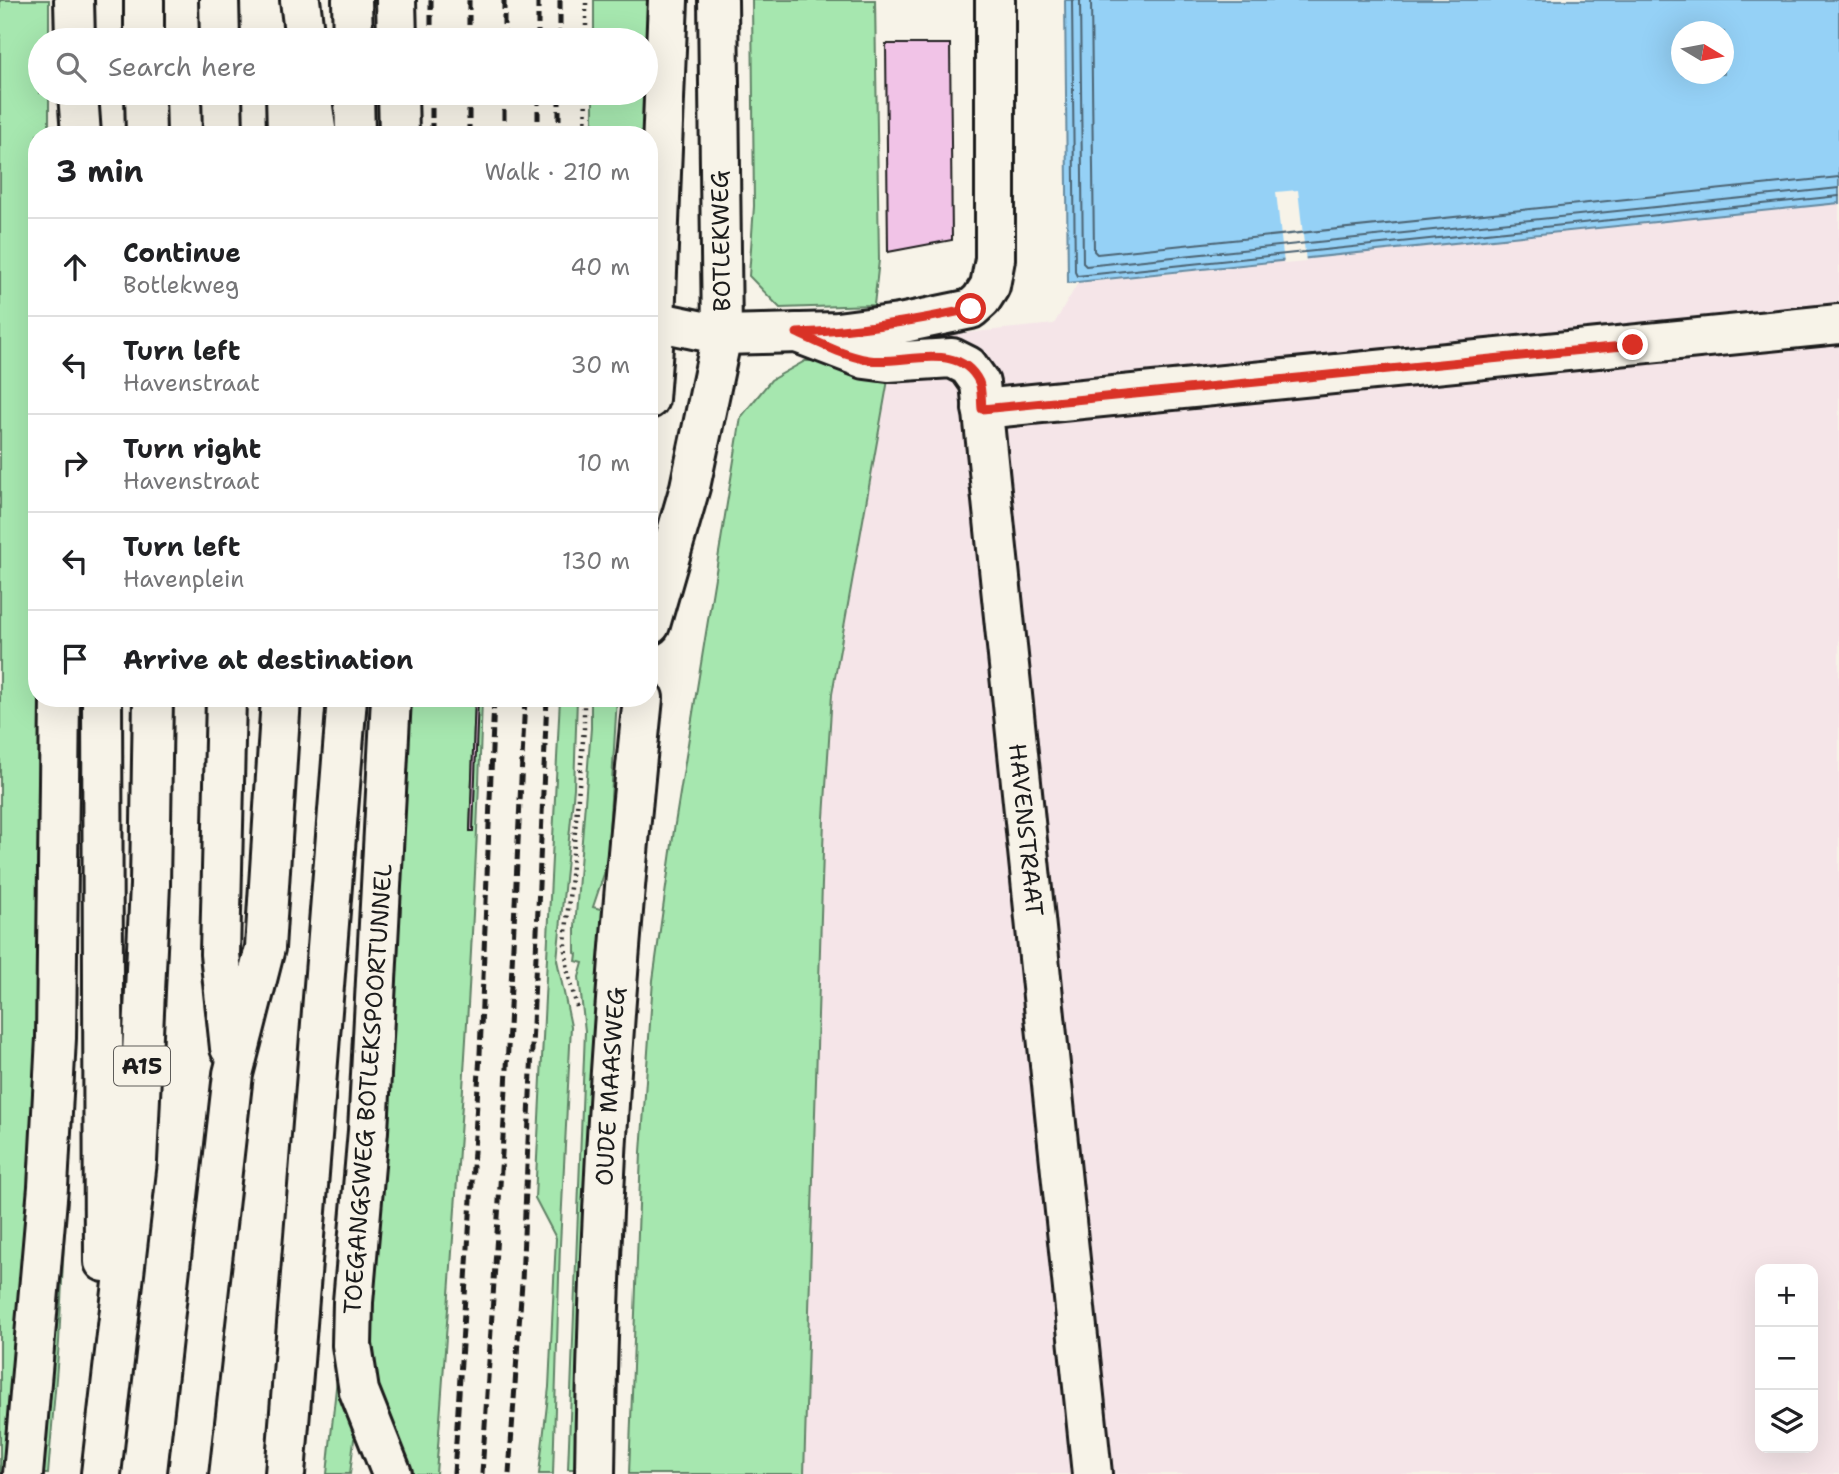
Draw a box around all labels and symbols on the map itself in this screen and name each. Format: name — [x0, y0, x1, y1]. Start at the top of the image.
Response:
north arrow — [1671, 21, 1734, 84]
street label: BOTLEKWEG — [704, 170, 738, 312]
route start — [955, 293, 986, 324]
route end — [1617, 329, 1648, 360]
street label: HAVENSTRAAT — [1001, 742, 1051, 918]
street label: TOEGANGSWEG BOTLEKSPOORTUNNEL — [336, 863, 400, 1315]
street label: OUDE MAASWEG — [588, 986, 633, 1187]
road number: A15 — [114, 1046, 170, 1086]

